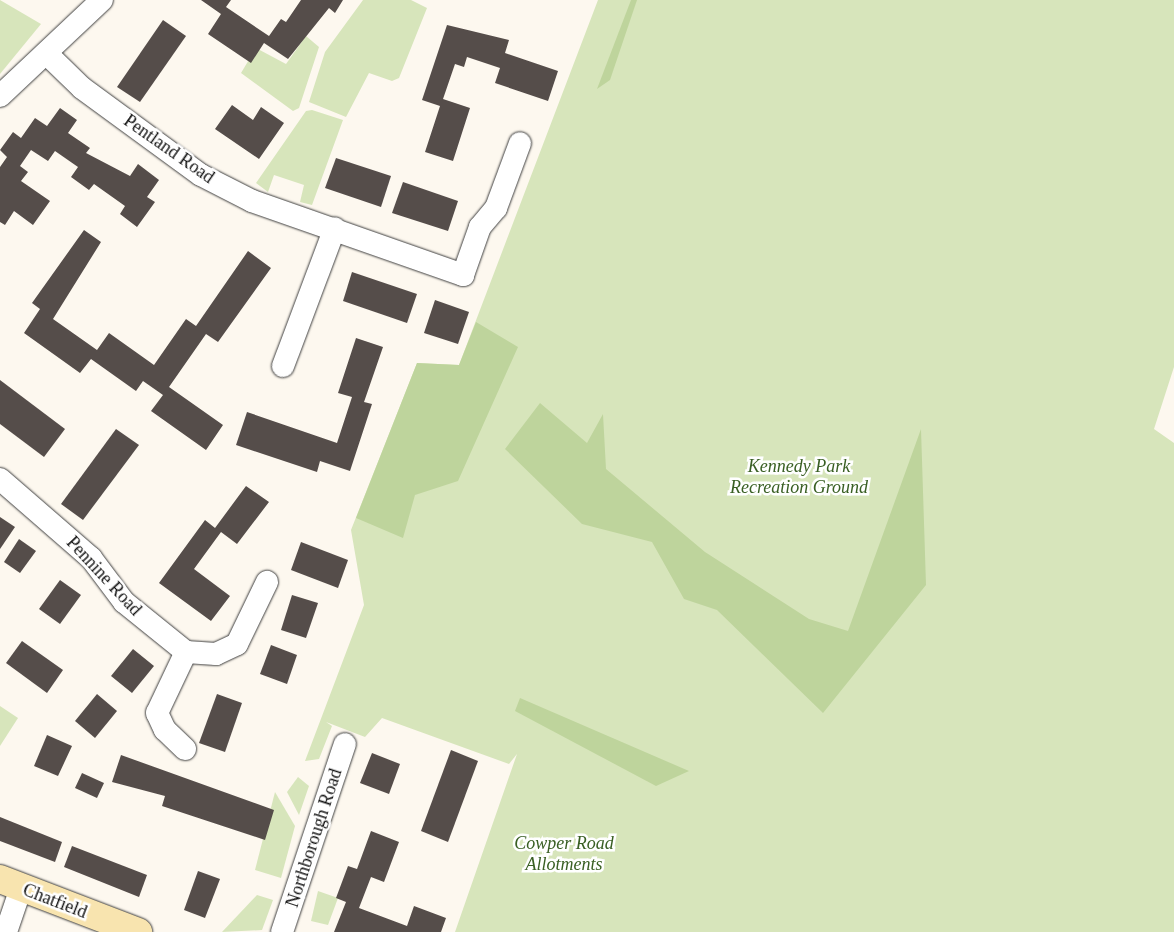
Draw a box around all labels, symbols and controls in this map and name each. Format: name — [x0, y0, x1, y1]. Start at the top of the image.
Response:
street label: Pentland Road — [120, 110, 218, 188]
park label: Kennedy Park Recreation Ground — [730, 456, 868, 498]
street label: Pennine Road — [62, 532, 146, 620]
street label: Northborough Road — [281, 766, 347, 910]
park label: Cowper Road Allotments — [514, 833, 614, 876]
street label: Chatfield — [20, 879, 90, 923]

